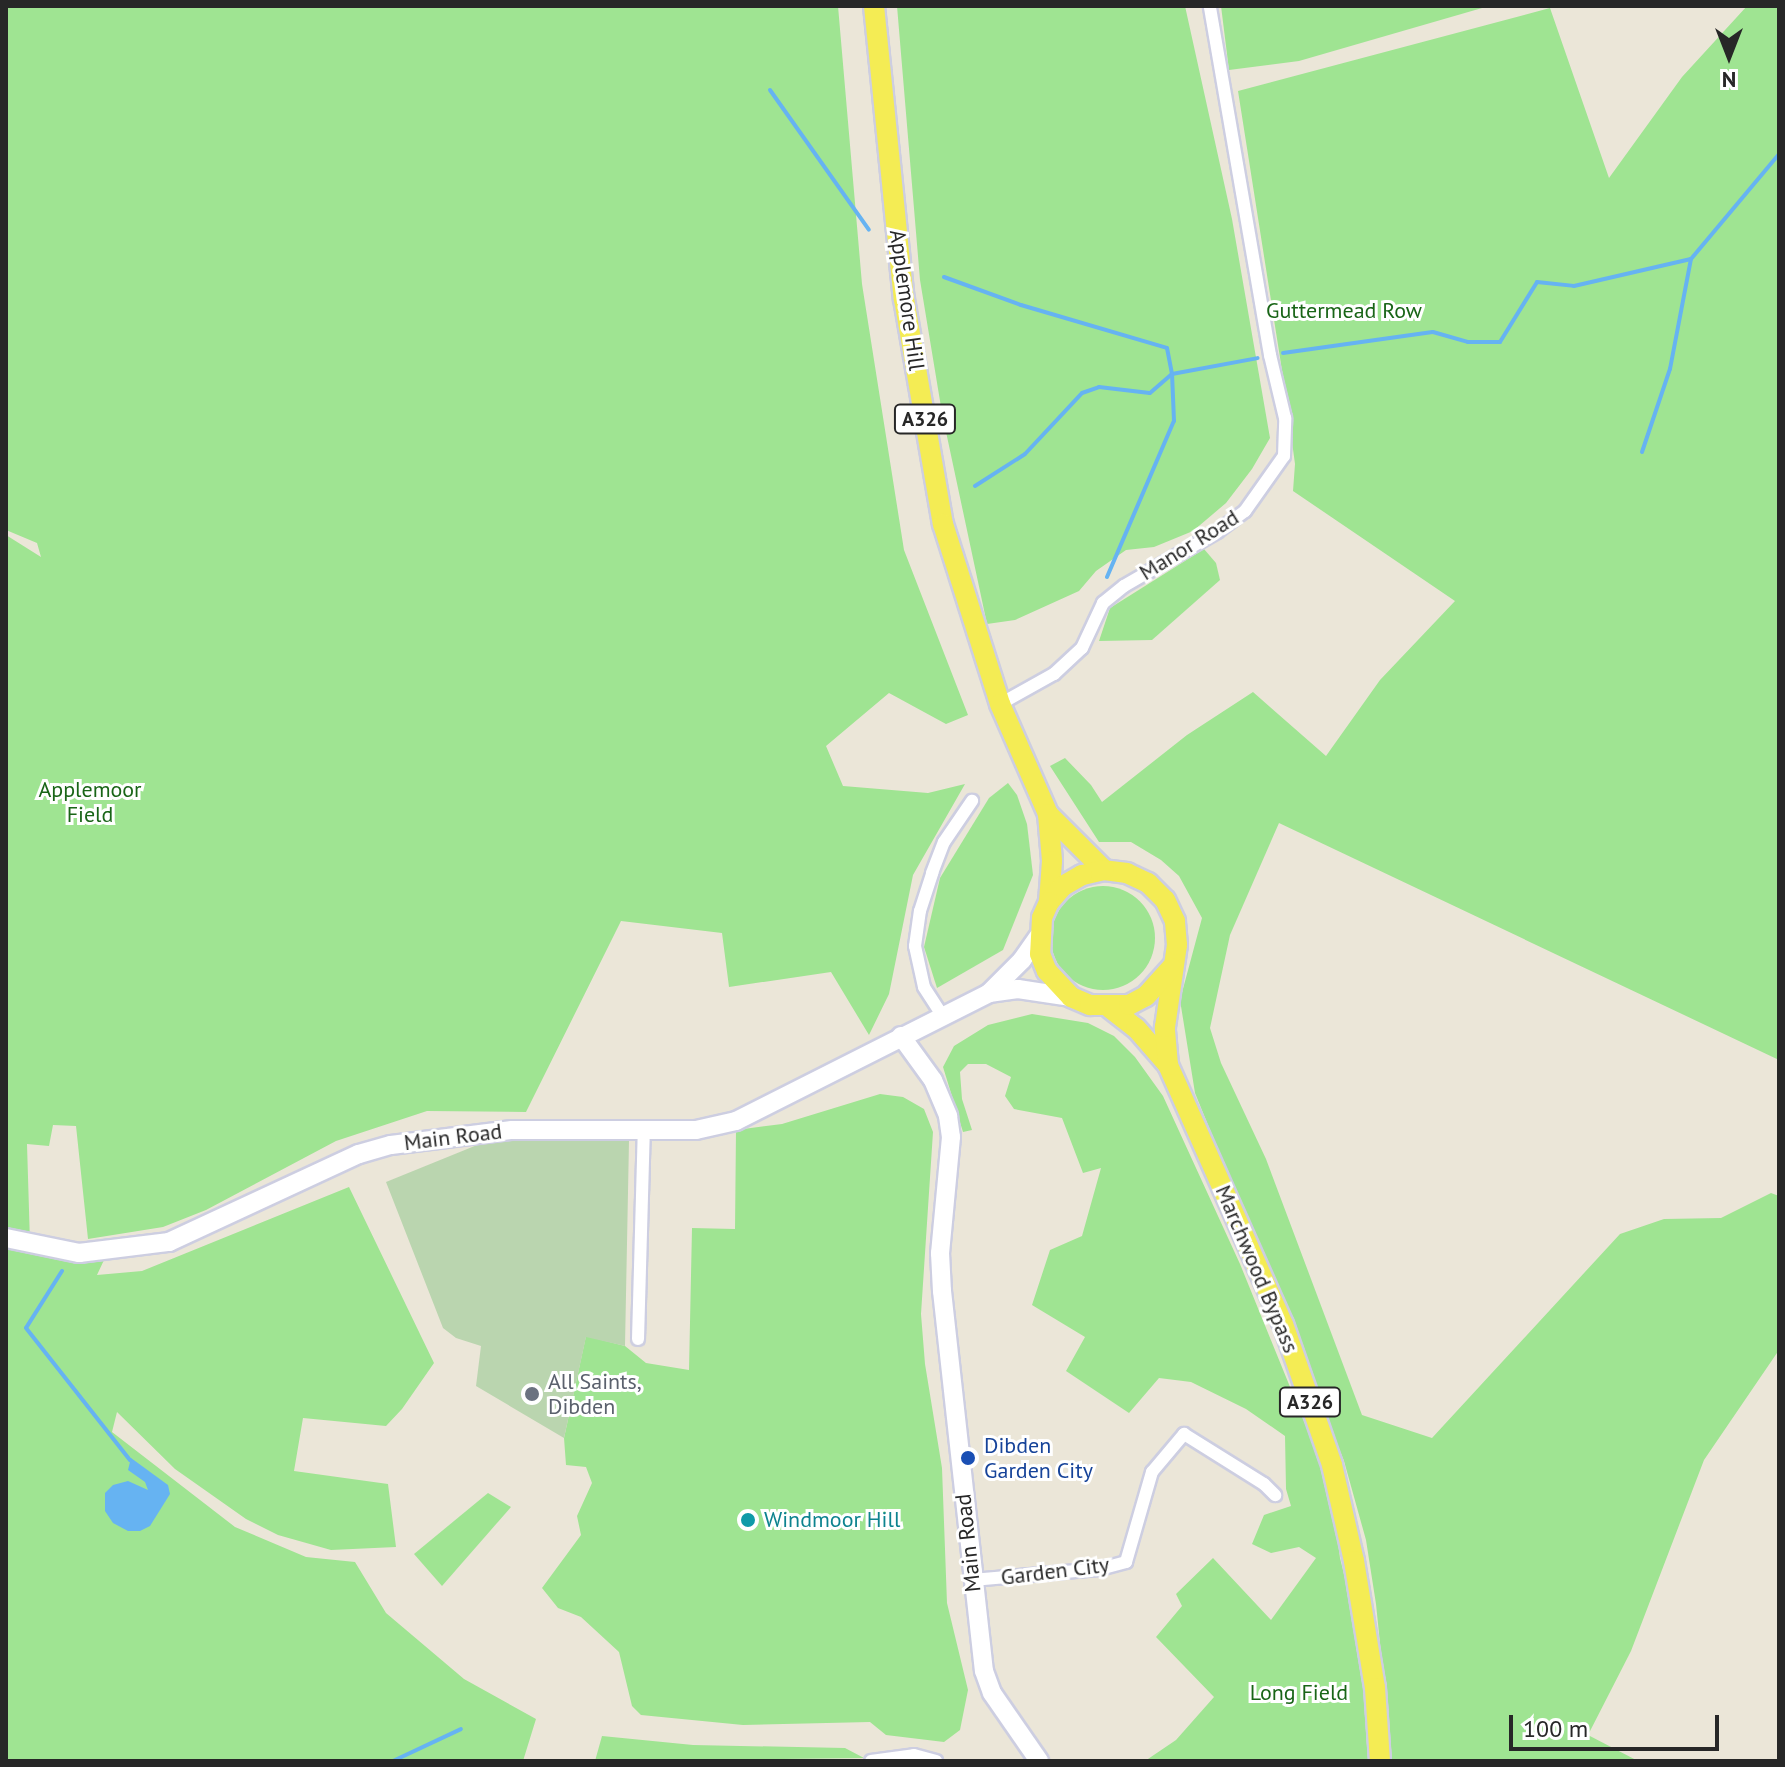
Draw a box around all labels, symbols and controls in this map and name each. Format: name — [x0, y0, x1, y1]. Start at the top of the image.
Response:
north arrow — [1689, 16, 1769, 96]
text: N — [1722, 66, 1736, 94]
street label: Applemore Hill — [884, 228, 930, 372]
park label: Guttermead Row — [1266, 298, 1422, 324]
road number: A326 — [893, 403, 957, 435]
street label: Manor Road — [1134, 504, 1244, 586]
park label: Applemoor Field — [38, 776, 142, 828]
street label: Main Road — [402, 1118, 504, 1156]
street label: Marchwood Bypass — [1210, 1181, 1304, 1357]
place label: All Saints, Dibden — [548, 1368, 642, 1420]
marker: All Saints, Dibden — [523, 1385, 541, 1403]
road number: A326 — [1278, 1386, 1342, 1418]
place label: Dibden Garden City — [984, 1432, 1093, 1484]
marker: Dibden Garden City — [959, 1449, 977, 1467]
street label: Main Road — [950, 1493, 986, 1593]
place label: Windmoor Hill — [764, 1507, 900, 1533]
marker: Windmoor Hill — [739, 1511, 757, 1529]
street label: Garden City — [999, 1551, 1111, 1591]
park label: Long Field — [1250, 1680, 1348, 1706]
scale bar — [1513, 1699, 1723, 1749]
text: 100 m — [1523, 1713, 1588, 1744]

